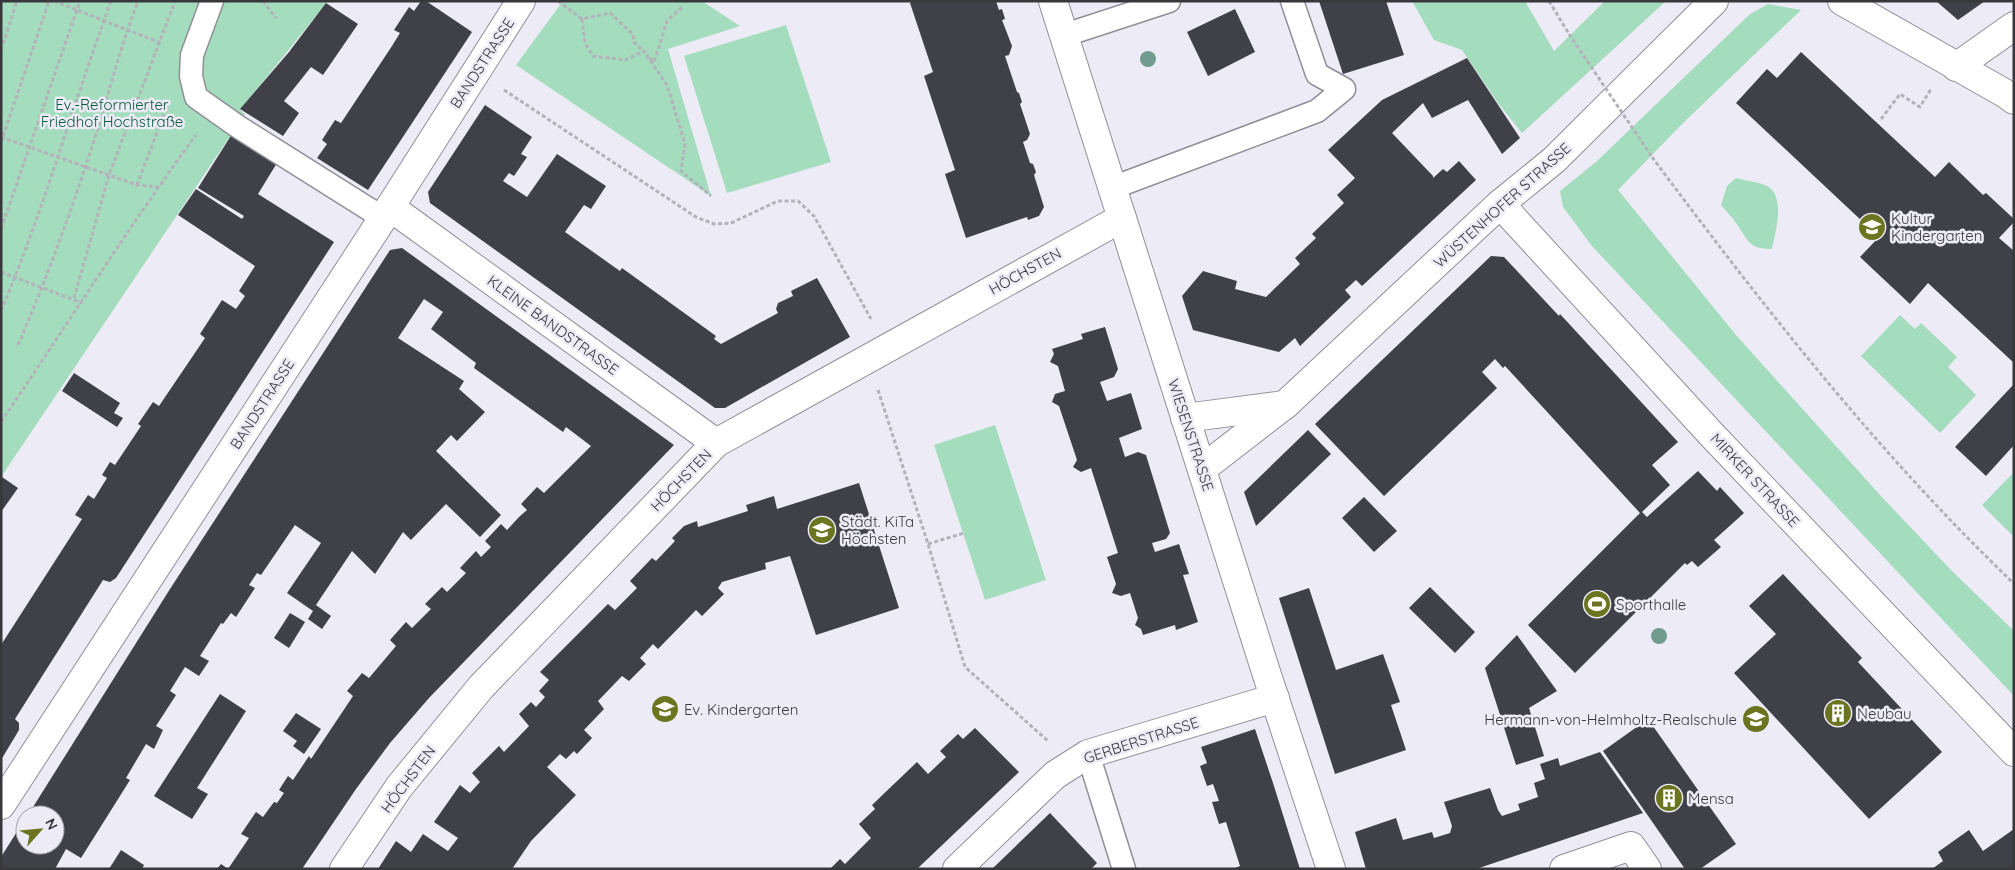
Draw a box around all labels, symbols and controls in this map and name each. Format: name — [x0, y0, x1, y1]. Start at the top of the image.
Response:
street label: BANDSTRASSE — [446, 14, 518, 112]
park label: Ev.-Reformierter Friedhof Hochstraße — [41, 95, 183, 131]
street label: WÜSTENHOFER STRASSE — [1429, 138, 1575, 272]
place label: Kultur Kindergarten — [1891, 209, 1982, 245]
school or university icon: Kultur Kindergarten — [1857, 212, 1887, 242]
street label: HÖCHSTEN — [985, 243, 1065, 299]
street label: KLEINE BANDSTRASSE — [484, 271, 622, 379]
street label: BANDSTRASSE — [226, 355, 298, 453]
street label: WIESENSTRASSE — [1164, 376, 1218, 494]
street label: MIRKER STRASSE — [1707, 429, 1803, 531]
street label: HÖCHSTEN — [646, 445, 716, 515]
place label: Städt. KiTa Höchsten — [841, 512, 914, 548]
school or university icon: Städt. KiTa Höchsten — [807, 515, 837, 545]
sports icon: Sporthalle — [1582, 589, 1612, 619]
place label: Sporthalle — [1616, 595, 1686, 614]
school or university icon: Ev. Kindergarten — [650, 694, 680, 724]
building icon: Neubau — [1823, 698, 1853, 728]
place label: Ev. Kindergarten — [684, 700, 798, 719]
school or university icon: Hermann-von-Helmholtz-Realschule — [1741, 704, 1771, 734]
place label: Neubau — [1857, 704, 1912, 723]
place label: Hermann-von-Helmholtz-Realschule — [1484, 710, 1737, 729]
street label: GERBERSTRASSE — [1081, 712, 1201, 768]
street label: HÖCHSTEN — [376, 741, 440, 817]
building icon: Mensa — [1654, 783, 1684, 813]
place label: Mensa — [1688, 789, 1734, 808]
north arrow — [15, 805, 65, 855]
text: N — [41, 815, 62, 833]

